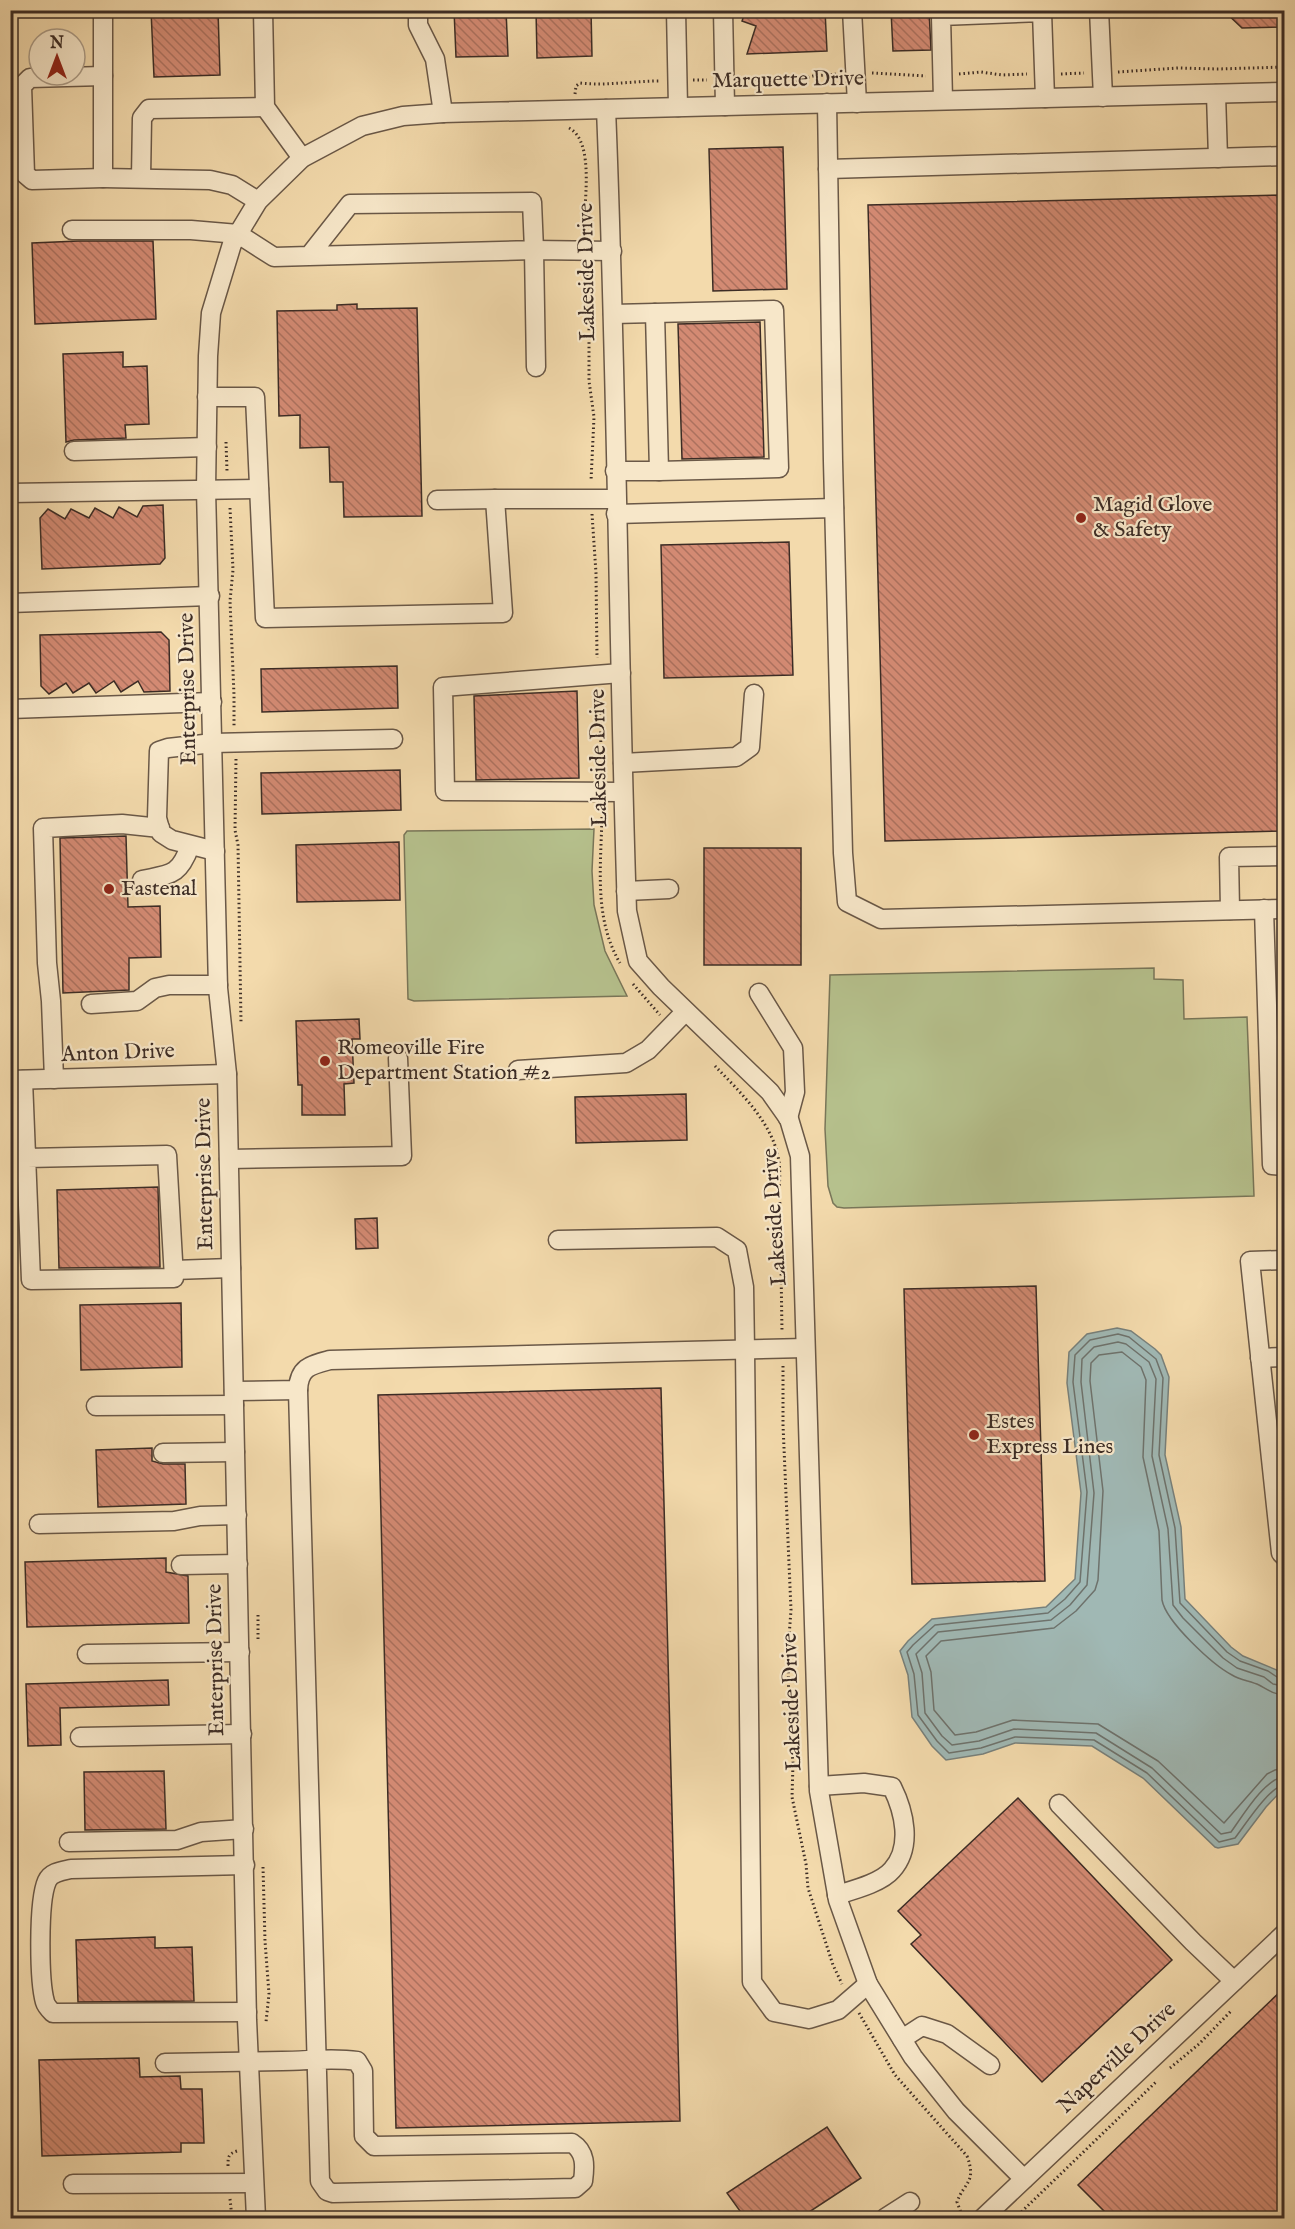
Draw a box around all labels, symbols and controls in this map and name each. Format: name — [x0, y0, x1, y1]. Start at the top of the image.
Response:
north arrow — [27, 27, 87, 87]
text: N — [49, 34, 64, 54]
street label: Marquette Drive — [712, 65, 864, 95]
street label: Lakeside Drive — [572, 203, 602, 341]
place label: Magid Glove & Safety — [1093, 491, 1212, 544]
marker: Magid Glove & Safety — [1074, 511, 1088, 525]
street label: Enterprise Drive — [173, 613, 203, 765]
street label: Lakeside Drive — [584, 689, 614, 827]
place label: Fastenal — [121, 875, 197, 903]
marker: Fastenal — [102, 882, 116, 896]
place label: Romeoville Fire Department Station #2 — [337, 1034, 551, 1087]
street label: Anton Drive — [60, 1037, 175, 1069]
marker: Romeoville Fire Department Station #2 — [318, 1054, 332, 1068]
street label: Enterprise Drive — [190, 1098, 220, 1250]
street label: Lakeside Drive — [756, 1147, 794, 1287]
place label: Estes Express Lines — [986, 1408, 1113, 1461]
marker: Estes Express Lines — [967, 1428, 981, 1442]
street label: Enterprise Drive — [201, 1584, 231, 1736]
street label: Lakeside Drive — [776, 1632, 808, 1772]
street label: Naperville Drive — [1052, 1996, 1182, 2120]

